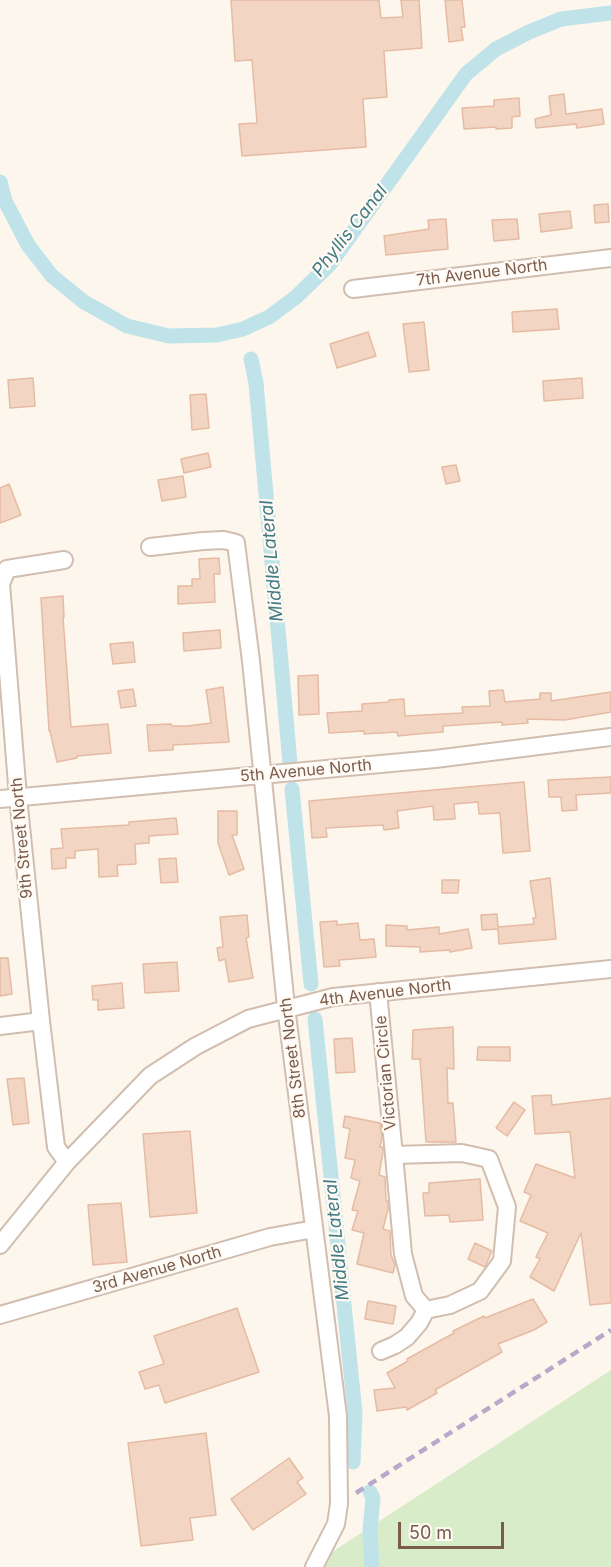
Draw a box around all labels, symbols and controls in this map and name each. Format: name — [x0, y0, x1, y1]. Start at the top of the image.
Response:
water label: Phyllis Canal — [308, 181, 392, 281]
street label: 7th Avenue North — [416, 255, 548, 291]
water label: Middle Lateral — [256, 499, 288, 623]
street label: 5th Avenue North — [239, 756, 373, 786]
street label: 9th Street North — [7, 777, 37, 899]
street label: 4th Avenue North — [318, 975, 452, 1011]
street label: 8th Street North — [276, 997, 310, 1119]
street label: Victorian Circle — [371, 1015, 401, 1131]
water label: Middle Lateral — [320, 1178, 354, 1302]
street label: 3rd Avenue North — [90, 1242, 224, 1298]
scale bar — [401, 1510, 508, 1548]
text: 50 m — [409, 1522, 452, 1543]

